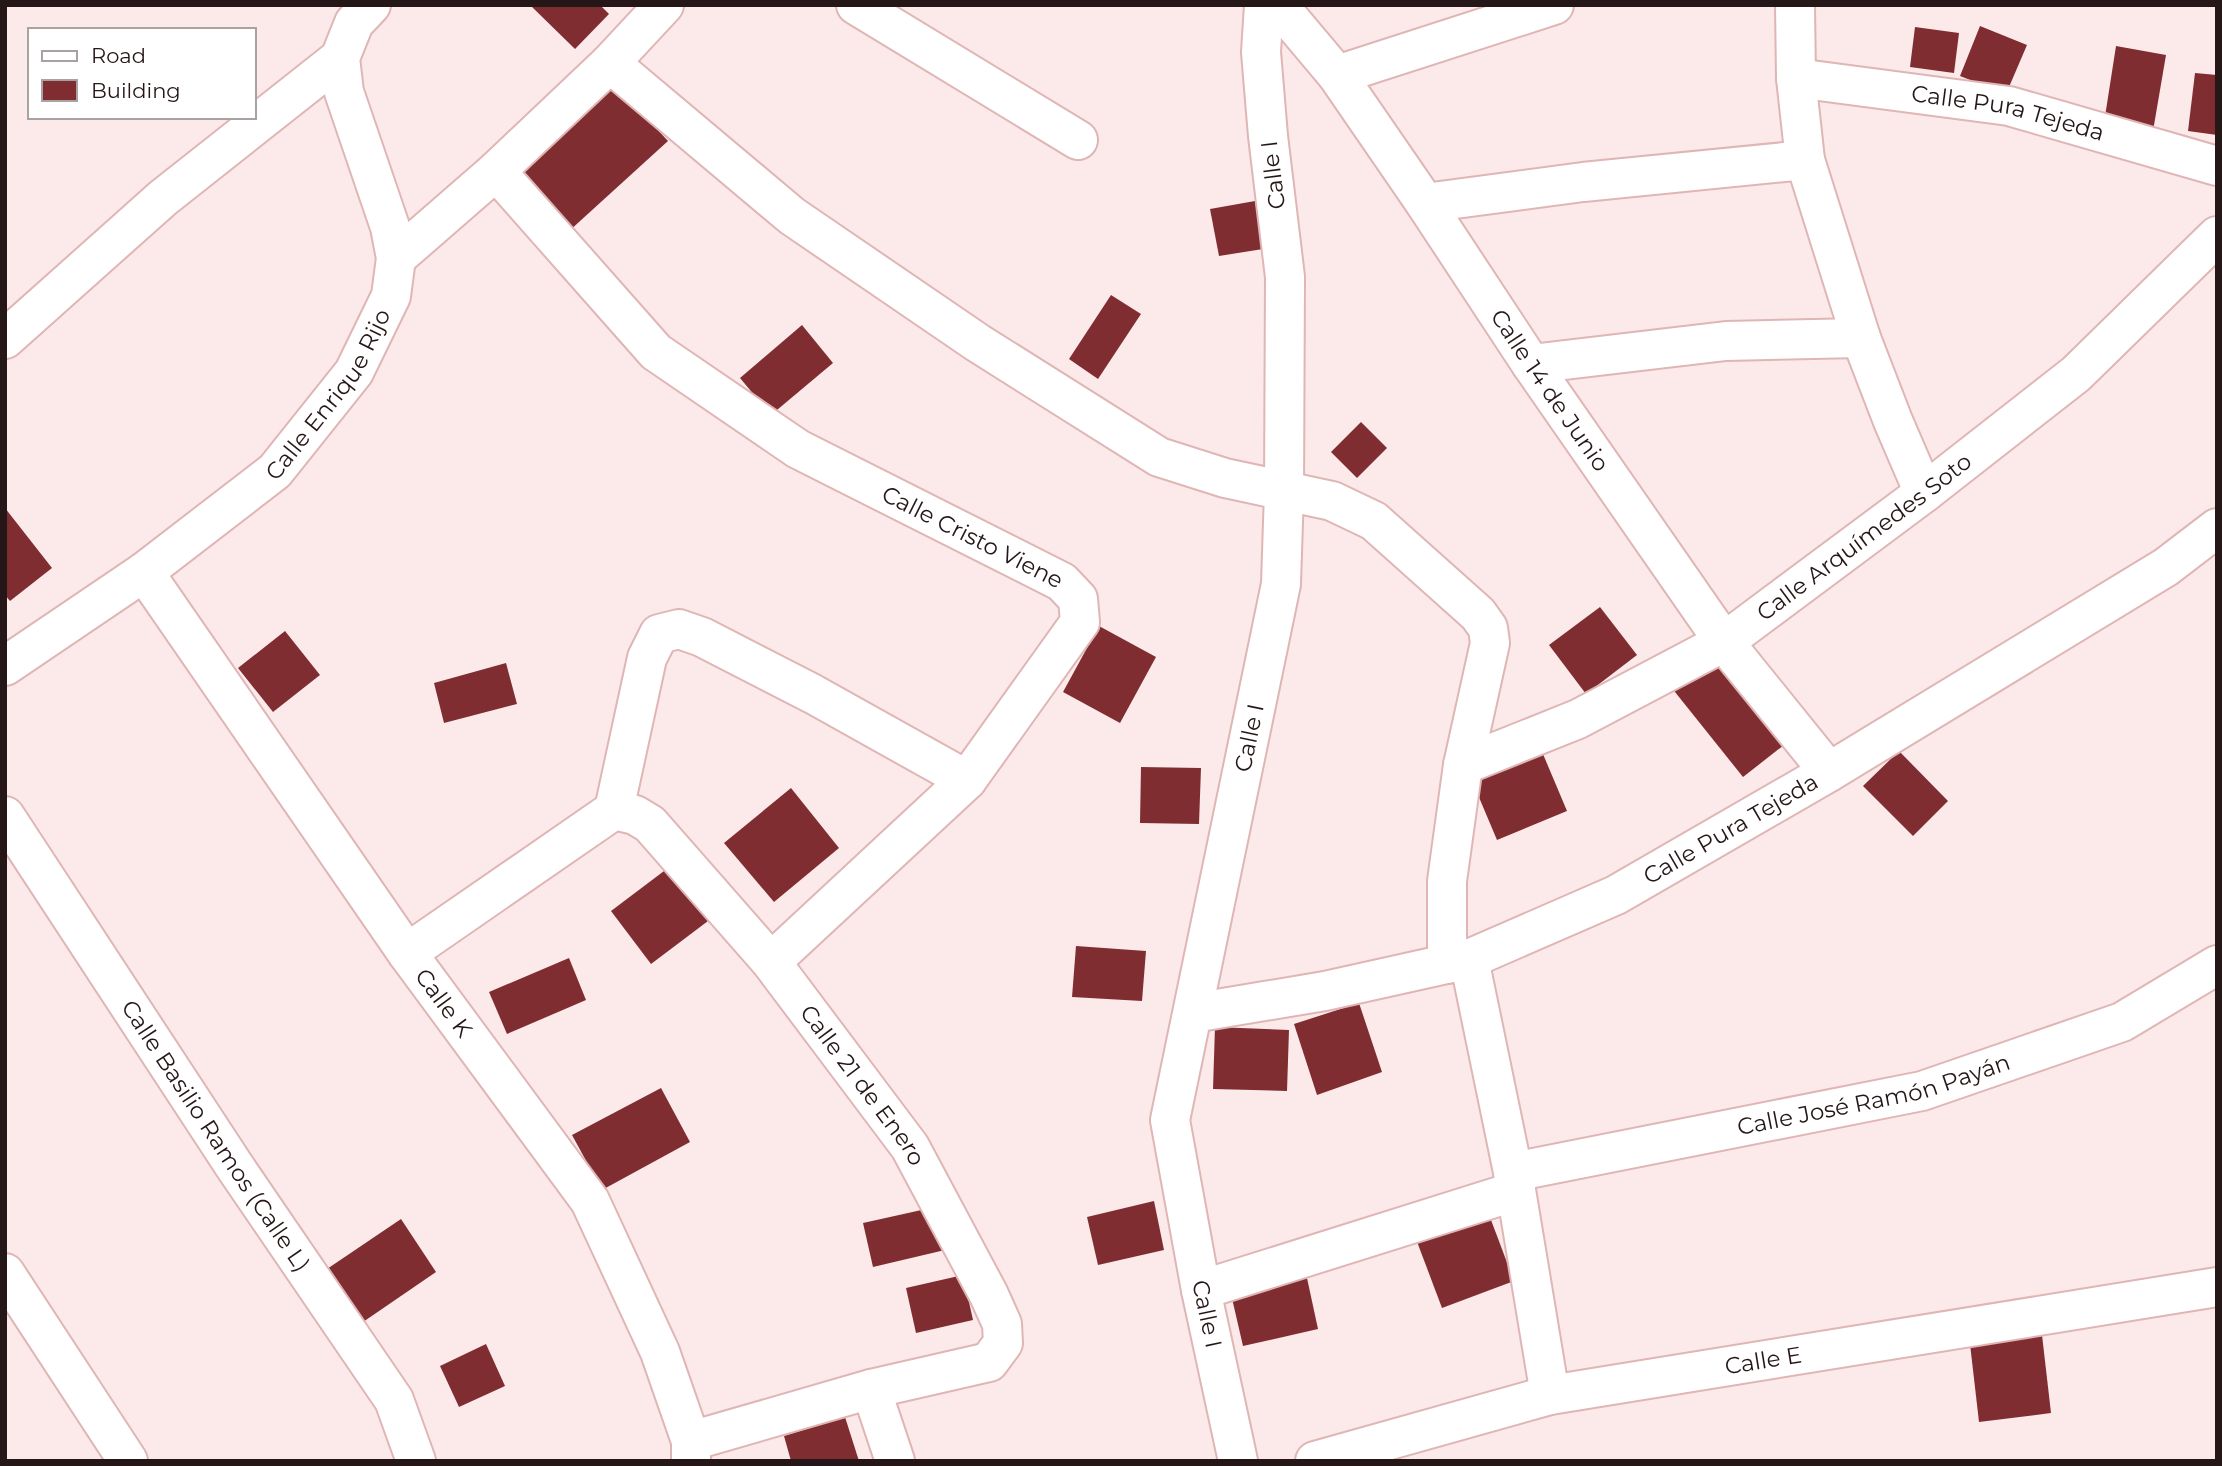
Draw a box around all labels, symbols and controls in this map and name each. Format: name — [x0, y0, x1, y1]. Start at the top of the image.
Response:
legend — [28, 28, 256, 119]
text: Road — [91, 43, 146, 68]
text: Building — [91, 78, 181, 103]
street label: Calle Pura Tejeda — [1910, 79, 2108, 147]
street label: Calle I — [1255, 139, 1291, 211]
street label: Calle Enrique Rijo — [259, 304, 397, 486]
street label: Calle 14 de Junio — [1485, 304, 1615, 477]
street label: Calle Arquímedes Soto — [1751, 447, 1977, 627]
street label: Calle Cristo Viene — [877, 480, 1068, 594]
street label: Calle I — [1228, 701, 1270, 774]
street label: Calle Pura Tejeda — [1638, 767, 1823, 890]
street label: Calle K — [409, 963, 479, 1043]
street label: Calle Basilio Ramos (Calle L) — [115, 995, 316, 1277]
street label: Calle 21 de Enero — [794, 999, 931, 1170]
street label: Calle José Ramón Payán — [1735, 1048, 2014, 1141]
street label: Calle I — [1186, 1277, 1228, 1351]
street label: Calle E — [1723, 1340, 1804, 1380]

